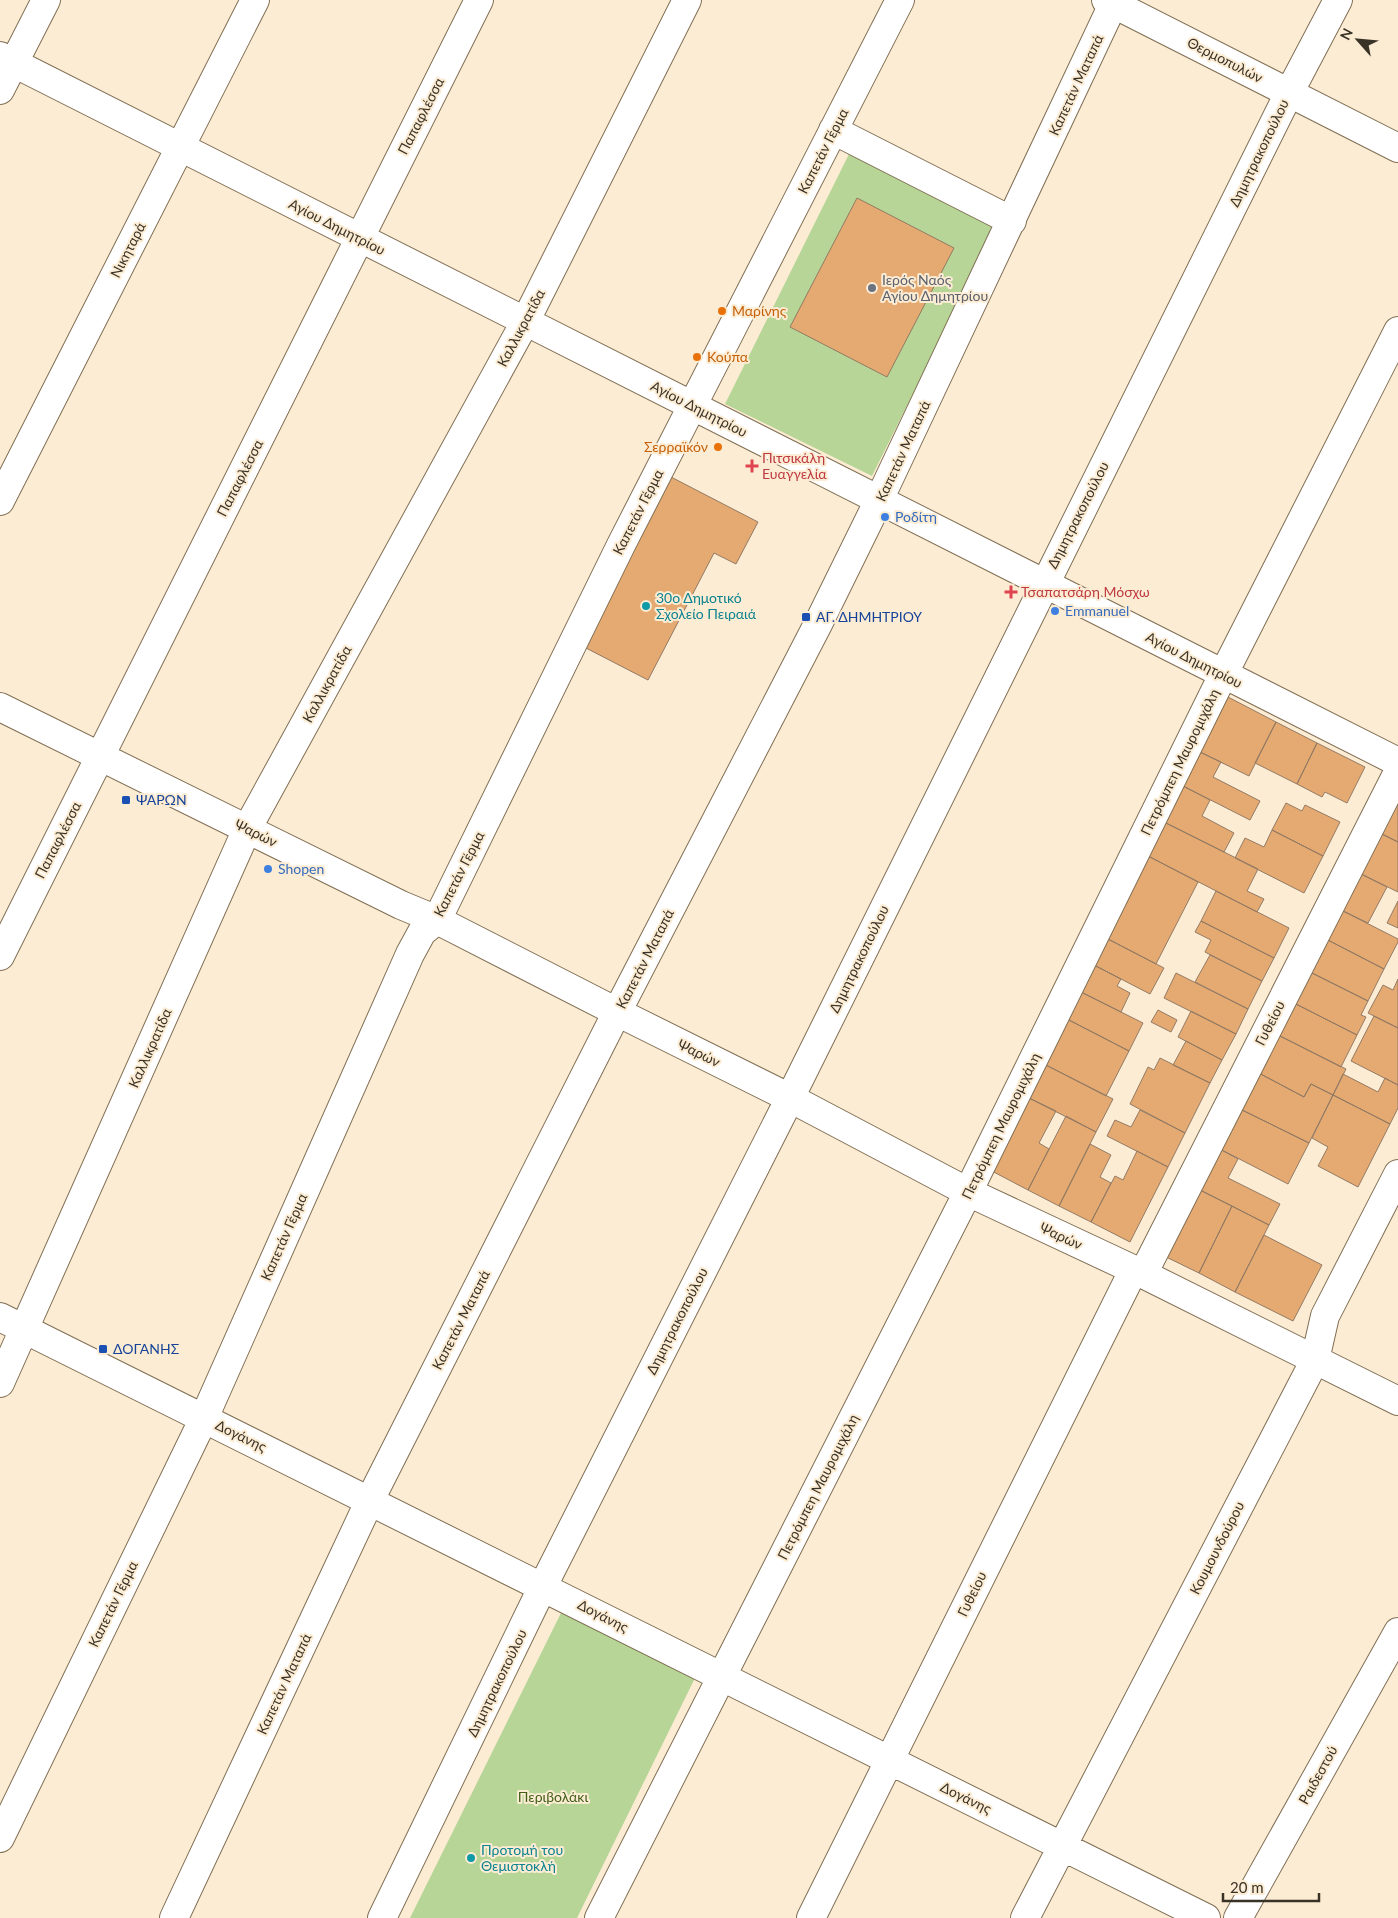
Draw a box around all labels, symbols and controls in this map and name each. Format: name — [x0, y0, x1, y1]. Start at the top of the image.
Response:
north arrow — [1333, 15, 1383, 65]
text: N — [1336, 25, 1356, 43]
street label: Καπετάν Ματαπά — [1045, 31, 1107, 138]
street label: Θερμοπυλών — [1185, 33, 1266, 86]
street label: Παπαφλέσσα — [394, 74, 448, 157]
street label: Δημητρακοπούλου — [1225, 96, 1292, 209]
street label: Καπετάν Γέρμα — [794, 105, 852, 196]
street label: Αγίου Δημητρίου — [286, 195, 388, 258]
street label: Νικηταρά — [106, 219, 149, 280]
place label: Ιερός Ναός Αγίου Δημητρίου — [882, 271, 988, 304]
marker: Ιερός Ναός Αγίου Δημητρίου — [866, 282, 878, 294]
street label: Καλλικρατίδα — [493, 285, 548, 369]
place label: Μαρίνης — [732, 302, 787, 319]
marker: Μαρίνης — [716, 305, 728, 317]
place label: Κούπα — [707, 348, 749, 365]
marker: Κούπα — [691, 351, 703, 363]
street label: Αγίου Δημητρίου — [648, 377, 750, 440]
street label: Καπετάν Ματαπά — [872, 397, 934, 504]
street label: Παπαφλέσσα — [213, 436, 267, 519]
place label: Σερραϊκόν — [644, 438, 708, 455]
marker: Σερραϊκόν — [712, 441, 724, 453]
place label: Πιτσικάλη Ευαγγελία — [762, 449, 827, 482]
street label: Δημητρακοπούλου — [1043, 459, 1112, 571]
marker: Πιτσικάλη Ευαγγελία — [746, 460, 758, 472]
street label: Καπετάν Γέρμα — [609, 466, 667, 557]
place label: Ροδίτη — [895, 508, 937, 525]
marker: Ροδίτη — [879, 511, 891, 523]
place label: Τσαπατσάρη Μόσχω — [1021, 583, 1150, 600]
marker: Τσαπατσάρη Μόσχω — [1005, 586, 1017, 598]
place label: 30ο Δημοτικό Σχολείο Πειραιά — [656, 589, 757, 622]
marker: 30ο Δημοτικό Σχολείο Πειραιά — [640, 600, 652, 612]
place label: Emmanuel — [1065, 602, 1129, 619]
marker: Emmanuel — [1049, 605, 1061, 617]
place label: ΑΓ. ΔΗΜΗΤΡΙΟΥ — [816, 608, 922, 625]
marker: ΑΓ. ΔΗΜΗΤΡΙΟΥ — [800, 611, 812, 623]
street label: Αγίου Δημητρίου — [1143, 628, 1245, 691]
street label: Καλλικρατίδα — [298, 642, 355, 725]
street label: Πετρόμπεη Μαυρομιχάλη — [1137, 686, 1222, 838]
place label: ΨΑΡΩΝ — [136, 791, 187, 808]
marker: ΨΑΡΩΝ — [120, 794, 132, 806]
street label: Παπαφλέσσα — [31, 798, 85, 881]
street label: Ψαρών — [232, 815, 280, 850]
street label: Καπετάν Γέρμα — [430, 828, 488, 919]
place label: Shopen — [278, 860, 324, 877]
marker: Shopen — [262, 863, 274, 875]
street label: Δημητρακοπούλου — [825, 902, 892, 1015]
street label: Καπετάν Ματαπά — [612, 905, 677, 1011]
street label: Γυθείου — [1251, 998, 1288, 1048]
street label: Καλλικρατίδα — [124, 1005, 175, 1090]
street label: Ψαρών — [675, 1035, 723, 1070]
street label: Πετρόμπεη Μαυρομιχάλη — [958, 1050, 1043, 1202]
street label: Καπετάν Γέρμα — [257, 1190, 311, 1283]
street label: Ψαρών — [1037, 1218, 1085, 1253]
street label: Δημητρακοπούλου — [642, 1265, 711, 1377]
street label: Καπετάν Ματαπά — [428, 1266, 493, 1372]
place label: ΔΟΓΑΝΗΣ — [113, 1340, 179, 1357]
marker: ΔΟΓΑΝΗΣ — [97, 1343, 109, 1355]
street label: Πετρόμπεη Μαυρομιχάλη — [773, 1411, 862, 1562]
street label: Δογάνης — [213, 1416, 270, 1455]
street label: Κουμουνδούρου — [1186, 1498, 1247, 1597]
street label: Καπετάν Γέρμα — [84, 1557, 141, 1650]
street label: Γυθείου — [953, 1569, 990, 1619]
street label: Δογάνης — [575, 1596, 632, 1636]
street label: Δημητρακοπούλου — [463, 1626, 530, 1739]
street label: Καπετάν Ματαπά — [253, 1630, 315, 1737]
street label: Ραιδεστού — [1295, 1743, 1341, 1807]
street label: Δογάνης — [938, 1778, 995, 1817]
park label: Περιβολάκι — [518, 1788, 588, 1805]
place label: Προτομή του Θεμιστοκλή — [481, 1841, 563, 1874]
marker: Προτομή του Θεμιστοκλή — [465, 1852, 477, 1864]
scale bar — [1223, 1870, 1319, 1902]
text: 20 m — [1230, 1878, 1264, 1896]

